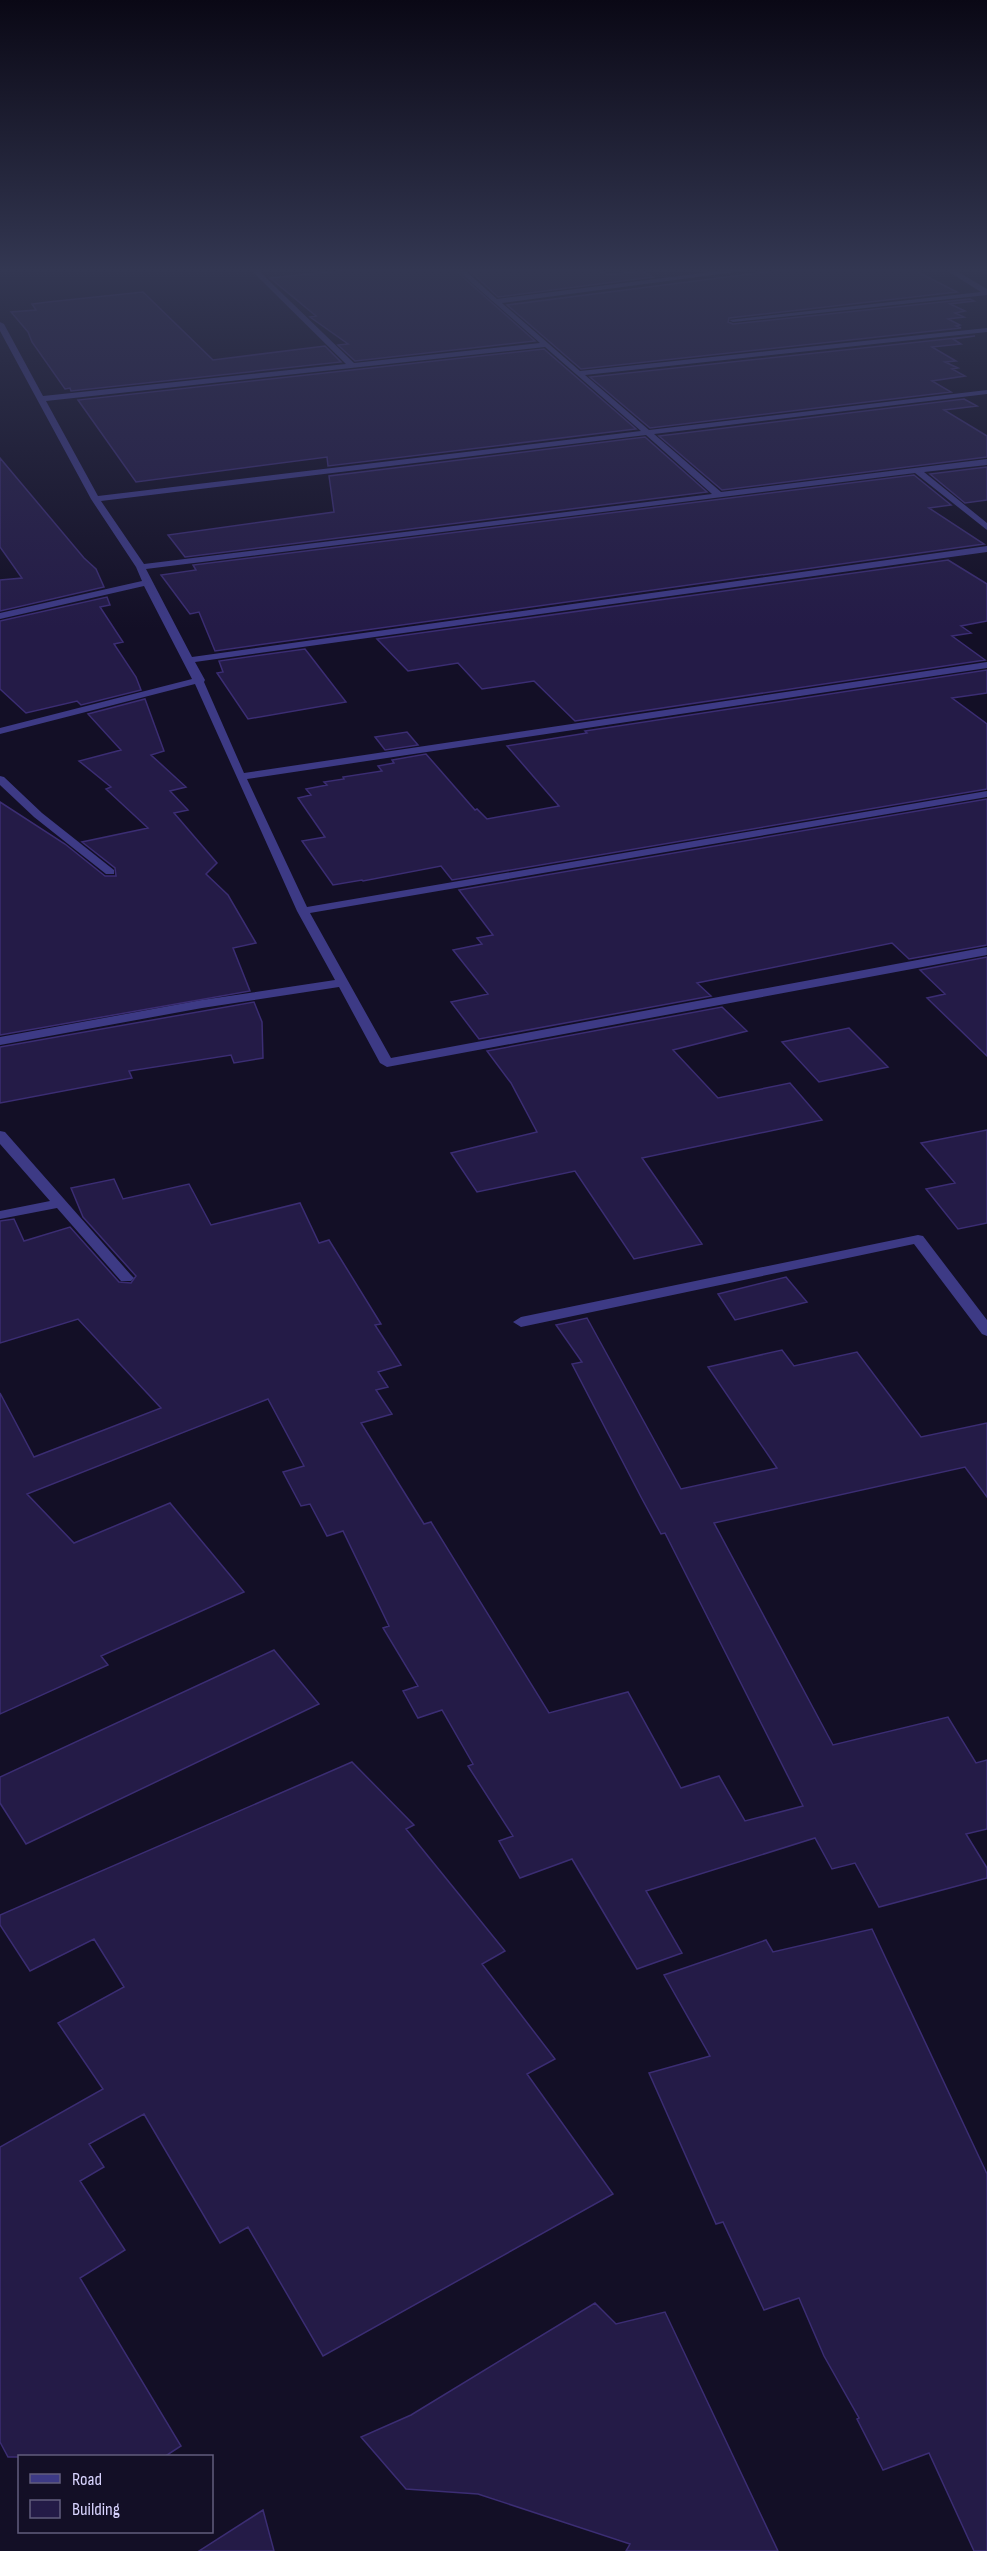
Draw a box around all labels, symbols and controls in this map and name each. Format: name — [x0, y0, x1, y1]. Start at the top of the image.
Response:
legend — [18, 2455, 213, 2533]
text: Road — [72, 2469, 102, 2490]
text: Building — [72, 2499, 120, 2520]

